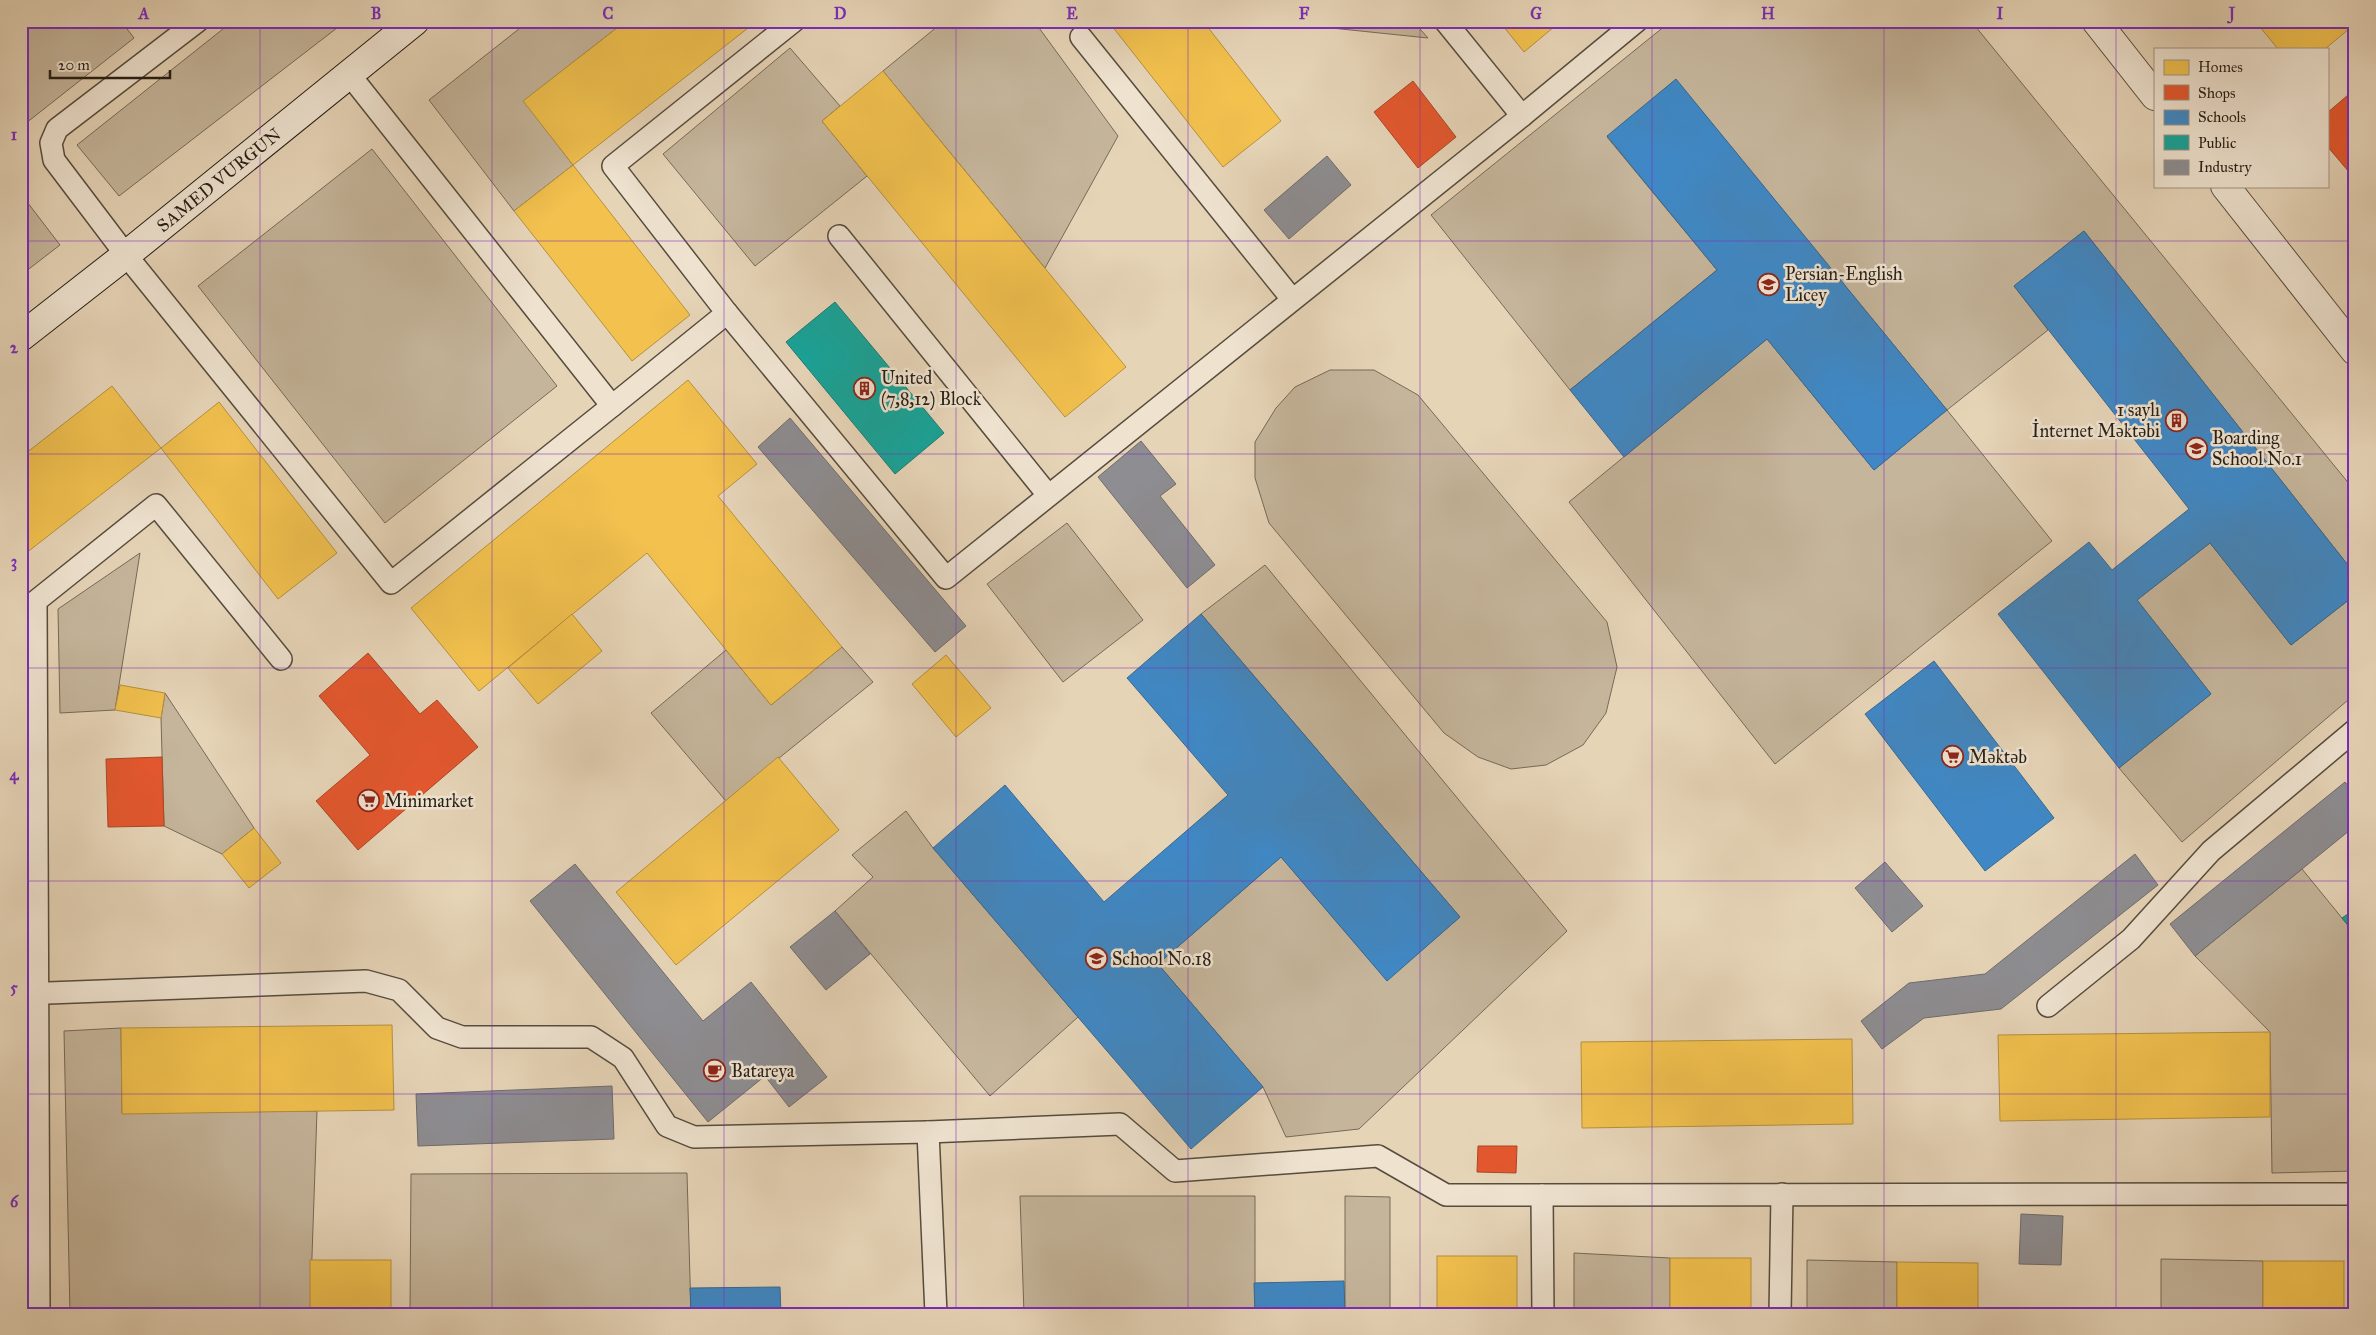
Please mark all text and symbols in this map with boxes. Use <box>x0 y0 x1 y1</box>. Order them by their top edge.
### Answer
text: A <box>138 4 150 23</box>
text: B <box>371 4 381 23</box>
text: C <box>603 4 614 23</box>
text: D <box>834 4 847 23</box>
text: E <box>1066 4 1078 23</box>
text: F <box>1299 4 1310 23</box>
text: G <box>1530 4 1542 23</box>
text: H <box>1761 4 1775 23</box>
text: I <box>1997 4 2004 23</box>
text: J <box>2227 4 2236 24</box>
scale bar <box>50 48 170 80</box>
legend <box>2154 48 2328 188</box>
text: 20 m <box>58 56 90 74</box>
text: Homes <box>2198 58 2243 76</box>
text: Shops <box>2198 84 2236 102</box>
text: Schools <box>2198 108 2246 126</box>
street label: SAMED VURGUN <box>152 123 286 237</box>
text: 1 <box>11 125 18 144</box>
text: Public <box>2198 134 2236 152</box>
text: Industry <box>2198 158 2252 176</box>
place label: Persian-English Licey <box>1785 263 1903 306</box>
school or university icon: Persian-English Licey <box>1757 272 1781 296</box>
text: 2 <box>10 338 19 357</box>
place label: United (7,8,12) Block <box>881 367 982 411</box>
building icon: United (7,8,12) Block <box>853 376 877 400</box>
place label: 1 saylı İnternet Məktəbi <box>2032 399 2160 442</box>
building icon: 1 saylı İnternet Məktəbi <box>2164 408 2188 432</box>
place label: Boarding School No.1 <box>2212 427 2302 470</box>
school or university icon: Boarding School No.1 <box>2184 436 2208 460</box>
text: 3 <box>11 552 17 572</box>
supermarket icon: Məktəb <box>1941 745 1965 769</box>
place label: Məktəb <box>1969 746 2027 768</box>
text: 4 <box>10 765 20 785</box>
supermarket icon: Minimarket <box>356 789 380 813</box>
place label: Minimarket <box>384 790 474 812</box>
school or university icon: School No.18 <box>1084 947 1108 971</box>
place label: School No.18 <box>1112 948 1212 970</box>
text: 5 <box>10 978 18 997</box>
cafe icon: Batareya <box>703 1059 727 1083</box>
place label: Batareya <box>731 1060 795 1082</box>
text: 6 <box>10 1192 19 1211</box>

